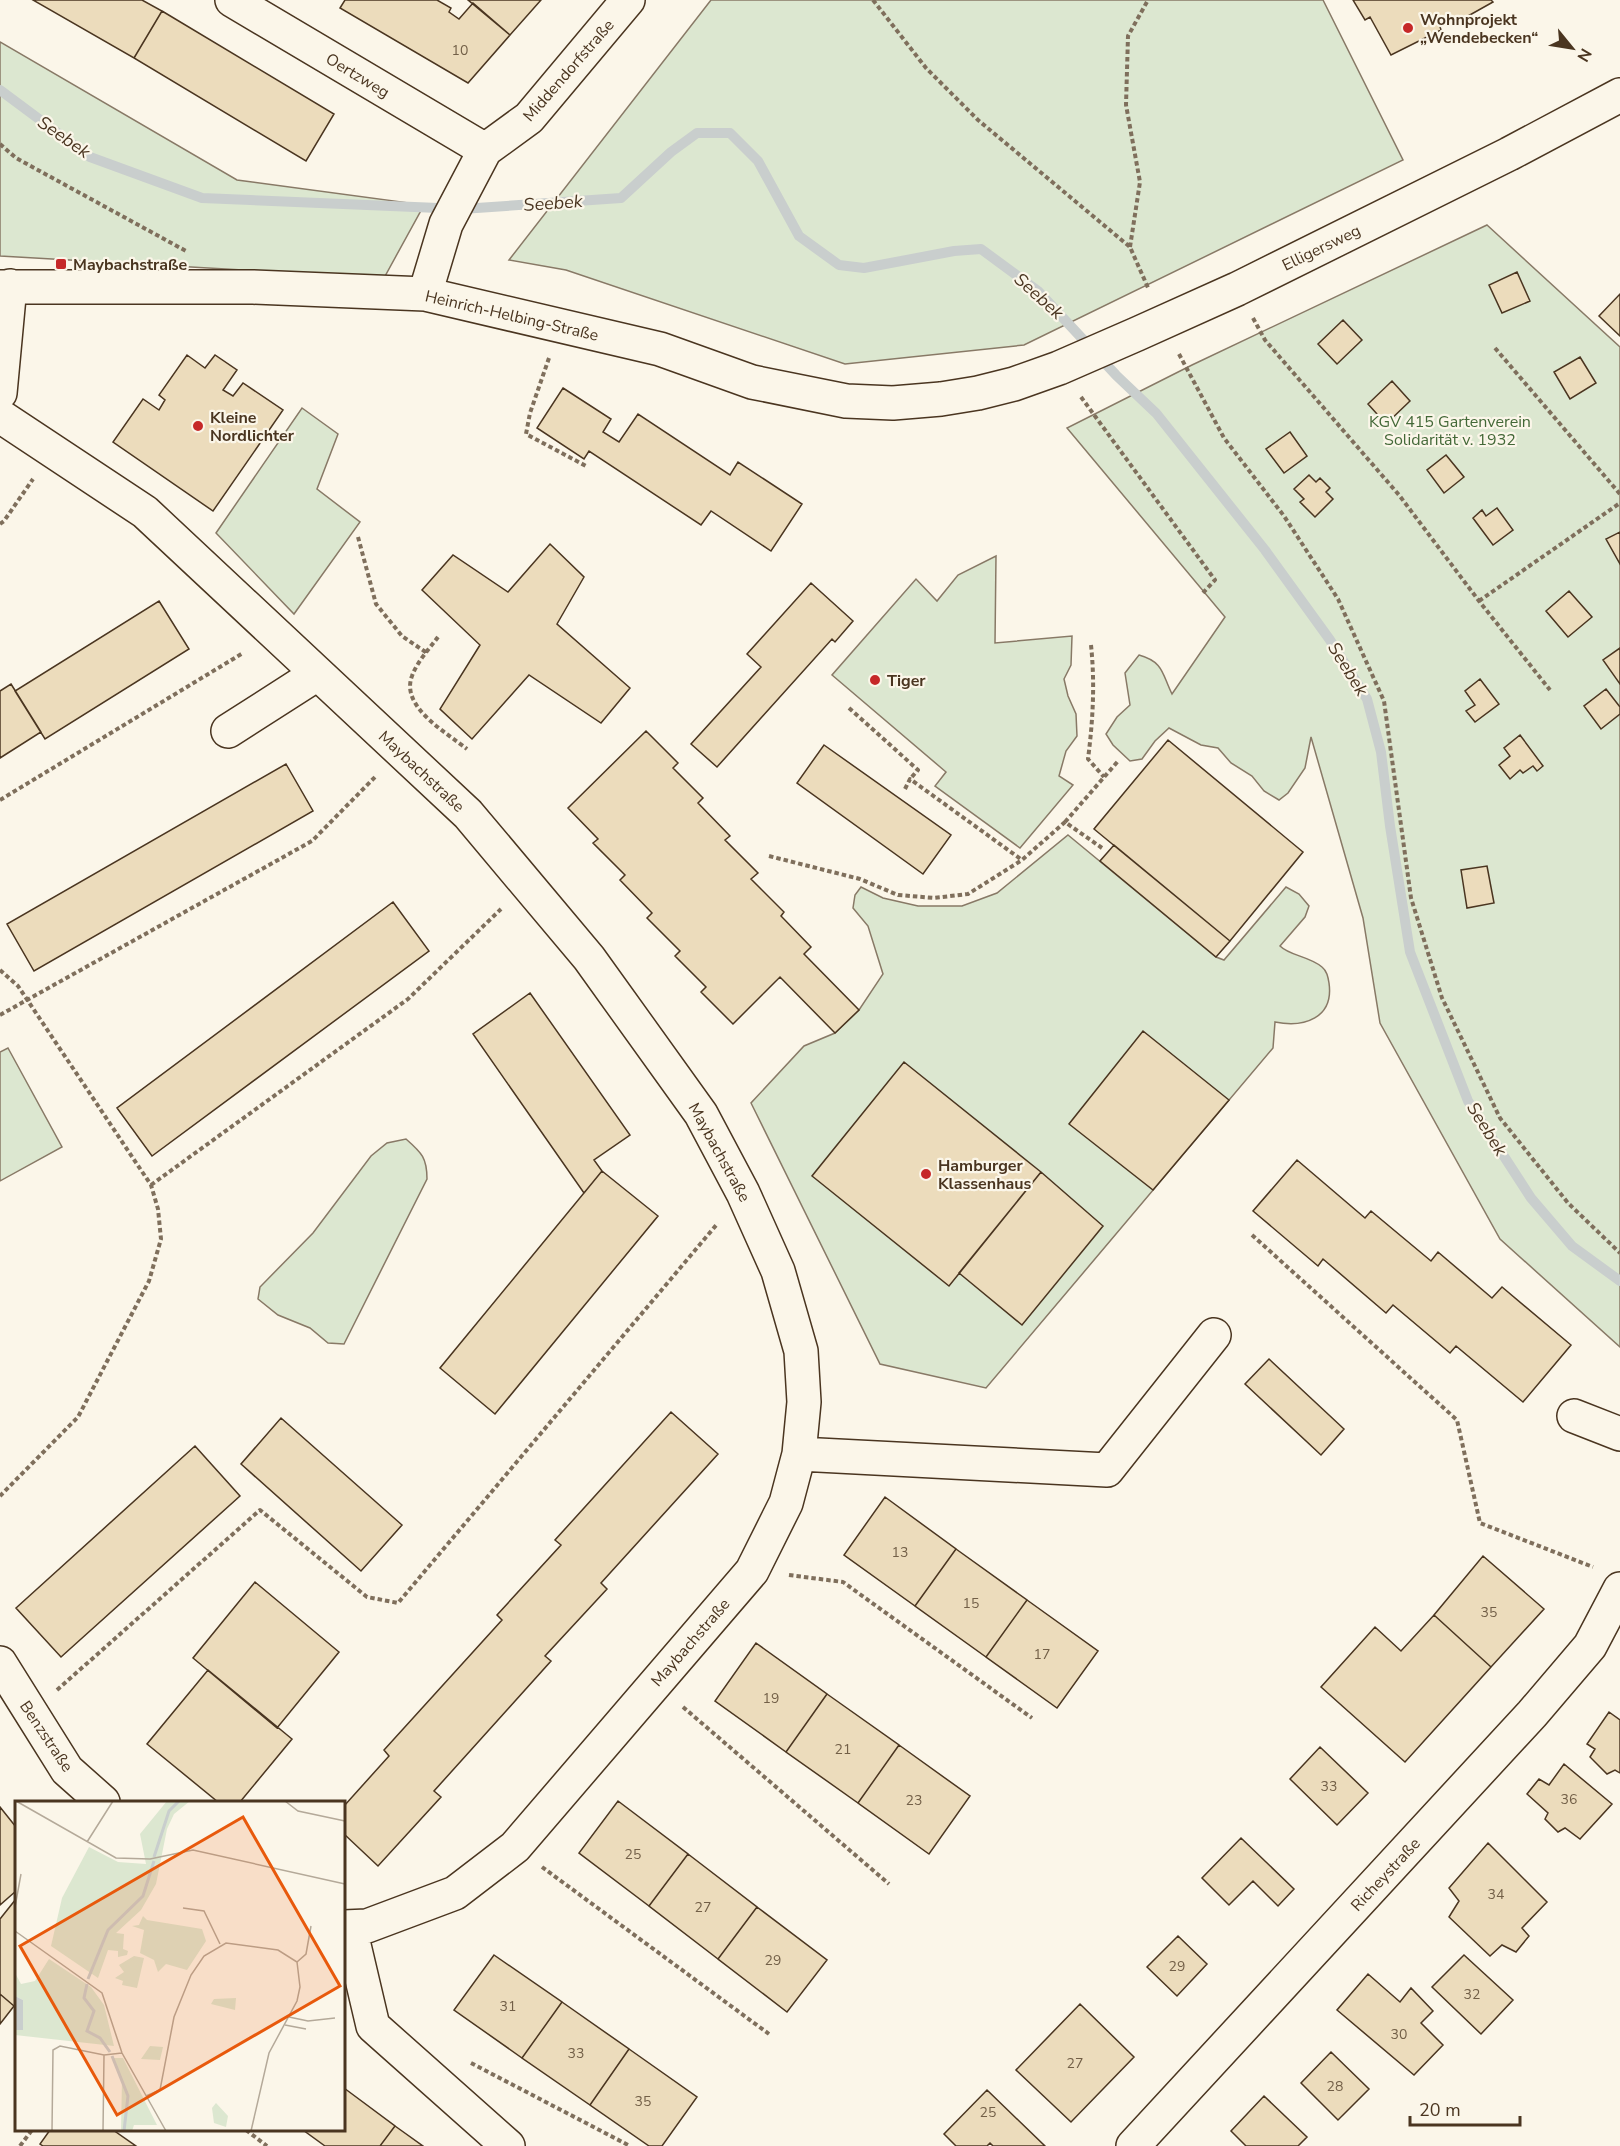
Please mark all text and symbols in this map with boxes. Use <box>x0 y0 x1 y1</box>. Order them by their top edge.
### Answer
place label: Wohnprojekt „Wendebecken“ <box>1420 9 1538 49</box>
street label: Middendorfstraße <box>518 15 619 127</box>
north arrow <box>1542 18 1602 78</box>
marker: Wohnprojekt „Wendebecken“ <box>1401 21 1415 35</box>
house number: 10 <box>452 41 468 60</box>
text: N <box>1572 44 1597 66</box>
street label: Oertzweg <box>321 48 394 104</box>
water label: Seebek <box>33 110 96 164</box>
water label: Seebek <box>523 189 584 217</box>
street label: Elligersweg <box>1279 219 1364 276</box>
place label: Maybachstraße <box>73 254 188 276</box>
marker: Maybachstraße <box>54 257 68 271</box>
water label: Seebek <box>1009 267 1070 325</box>
street label: Heinrich-Helbing-Straße <box>423 285 601 347</box>
place label: Kleine Nordlichter <box>210 407 295 447</box>
park label: KGV 415 Gartenverein Solidarität v. 1932 <box>1369 411 1531 451</box>
marker: Kleine Nordlichter <box>191 419 205 433</box>
water label: Seebek <box>1322 637 1374 701</box>
place label: Tiger <box>887 670 926 692</box>
marker: Tiger <box>868 673 882 687</box>
street label: Maybachstraße <box>373 726 469 817</box>
water label: Seebek <box>1461 1097 1513 1161</box>
street label: Maybachstraße <box>683 1099 755 1206</box>
place label: Hamburger Klassenhaus <box>938 1155 1032 1195</box>
marker: Hamburger Klassenhaus <box>919 1167 933 1181</box>
house number: 13 <box>892 1543 908 1562</box>
street label: Maybachstraße <box>646 1594 735 1691</box>
house number: 15 <box>963 1594 979 1613</box>
house number: 35 <box>1481 1603 1497 1622</box>
house number: 17 <box>1034 1645 1050 1664</box>
house number: 19 <box>763 1689 779 1708</box>
street label: Benzstraße <box>14 1697 78 1776</box>
house number: 21 <box>835 1740 851 1759</box>
house number: 33 <box>1321 1777 1337 1796</box>
house number: 36 <box>1561 1790 1577 1809</box>
house number: 23 <box>906 1791 922 1810</box>
inset map <box>15 1801 345 2131</box>
street label: Richeystraße <box>1346 1833 1426 1916</box>
house number: 25 <box>625 1845 641 1864</box>
house number: 34 <box>1488 1885 1504 1904</box>
house number: 27 <box>695 1898 711 1917</box>
house number: 29 <box>765 1951 781 1970</box>
house number: 29 <box>1169 1957 1185 1976</box>
house number: 32 <box>1464 1985 1480 2004</box>
house number: 31 <box>500 1997 516 2016</box>
house number: 30 <box>1391 2025 1407 2044</box>
house number: 33 <box>568 2044 584 2063</box>
house number: 27 <box>1067 2054 1083 2073</box>
house number: 28 <box>1327 2077 1343 2096</box>
scale bar <box>1410 2089 1520 2127</box>
house number: 35 <box>635 2092 651 2111</box>
text: 20 m <box>1419 2098 1461 2122</box>
house number: 25 <box>980 2103 996 2122</box>

